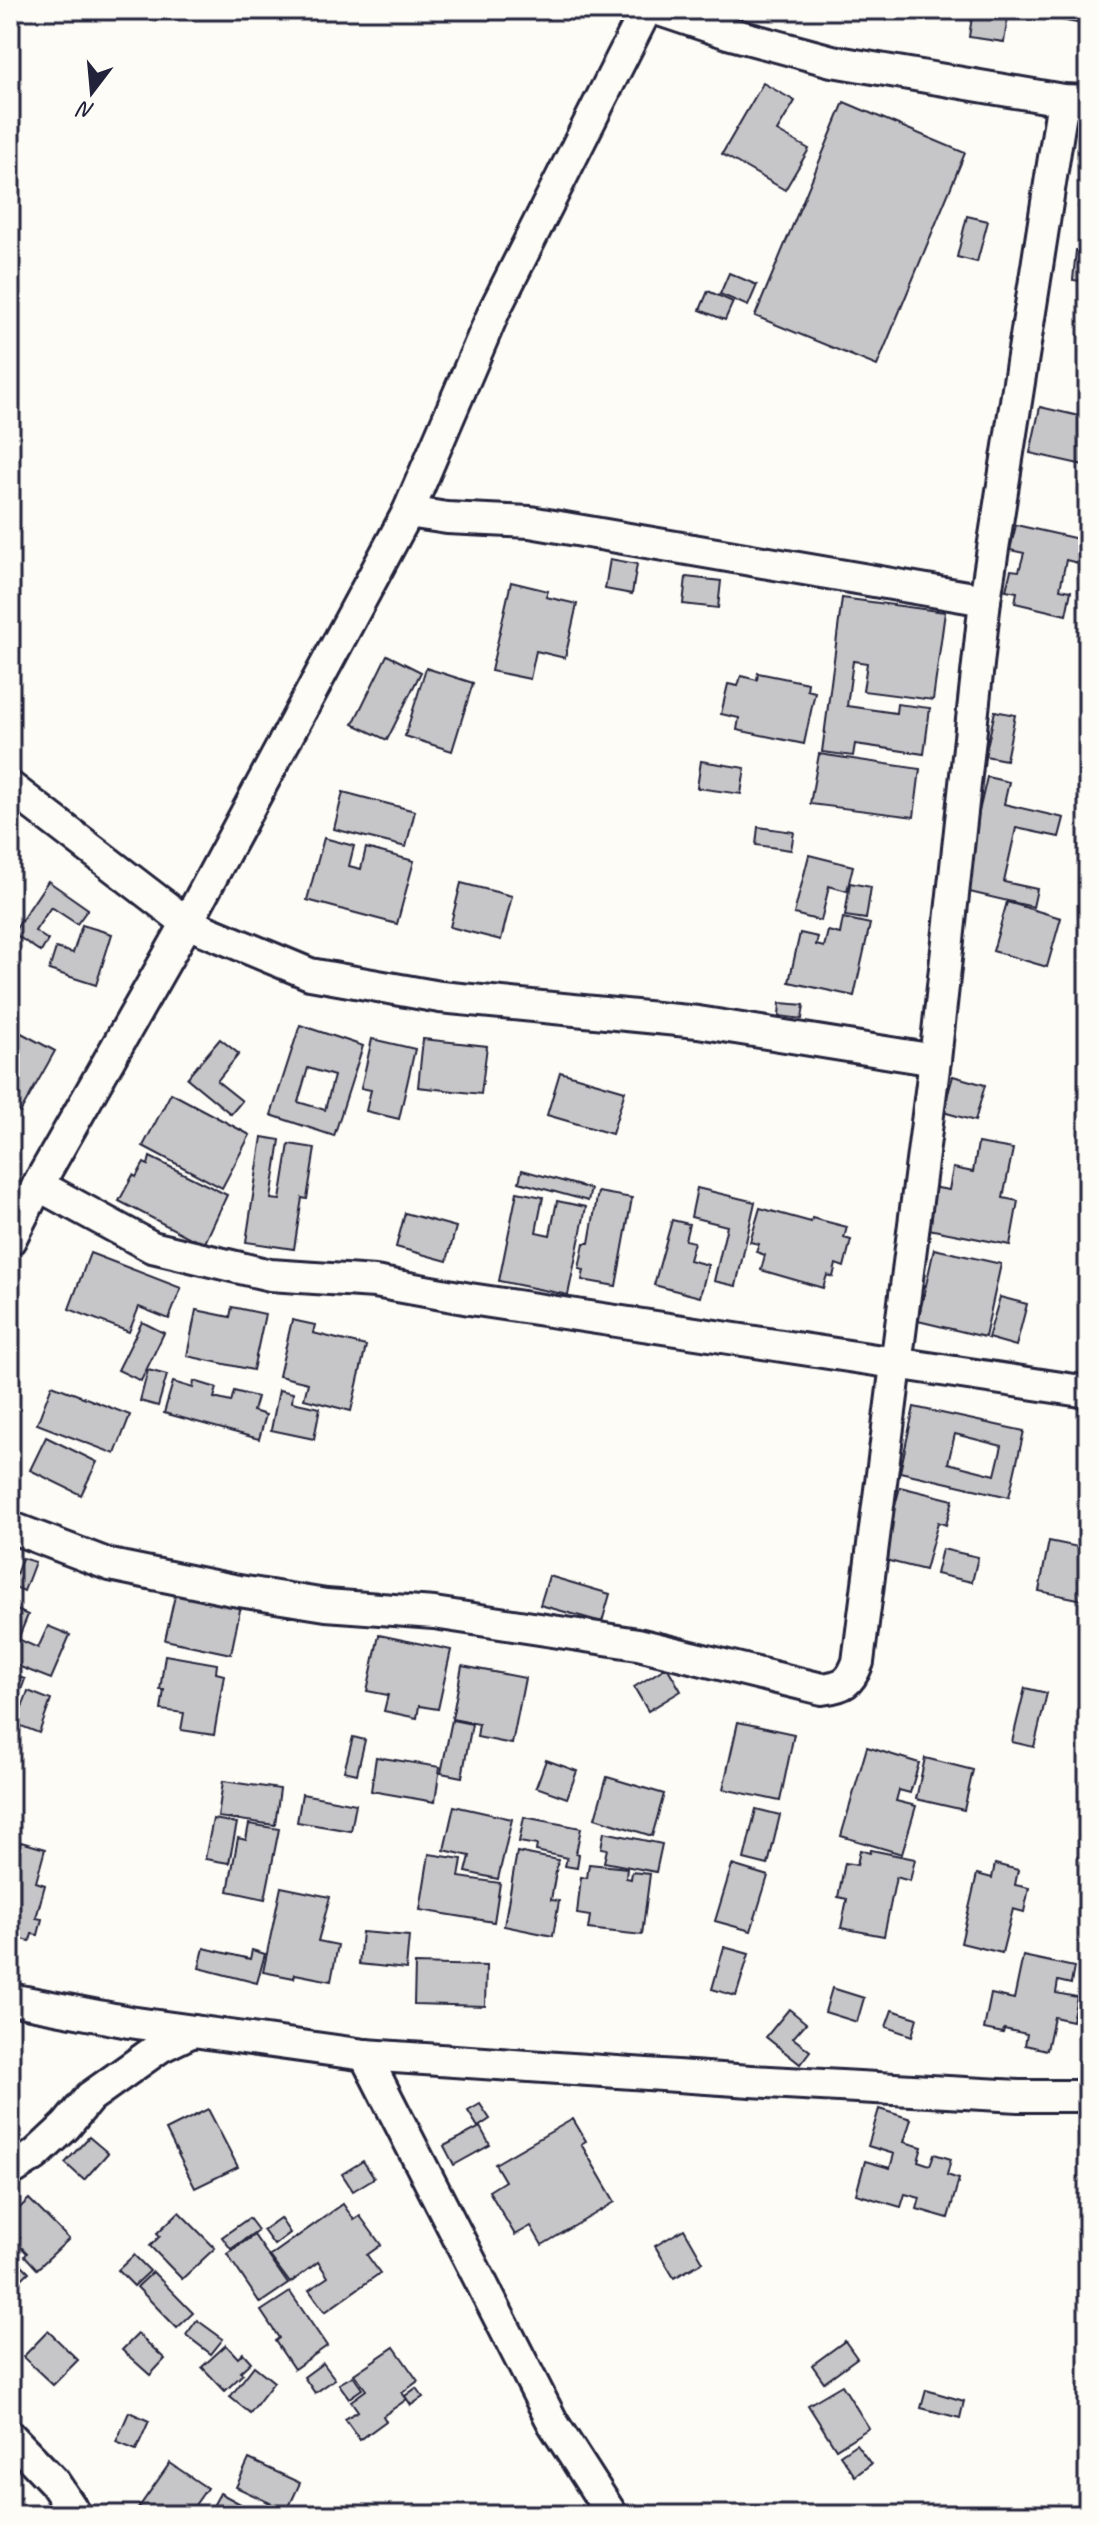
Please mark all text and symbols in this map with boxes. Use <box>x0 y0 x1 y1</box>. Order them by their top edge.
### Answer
north arrow <box>52 52 132 132</box>
text: N <box>73 94 97 126</box>

